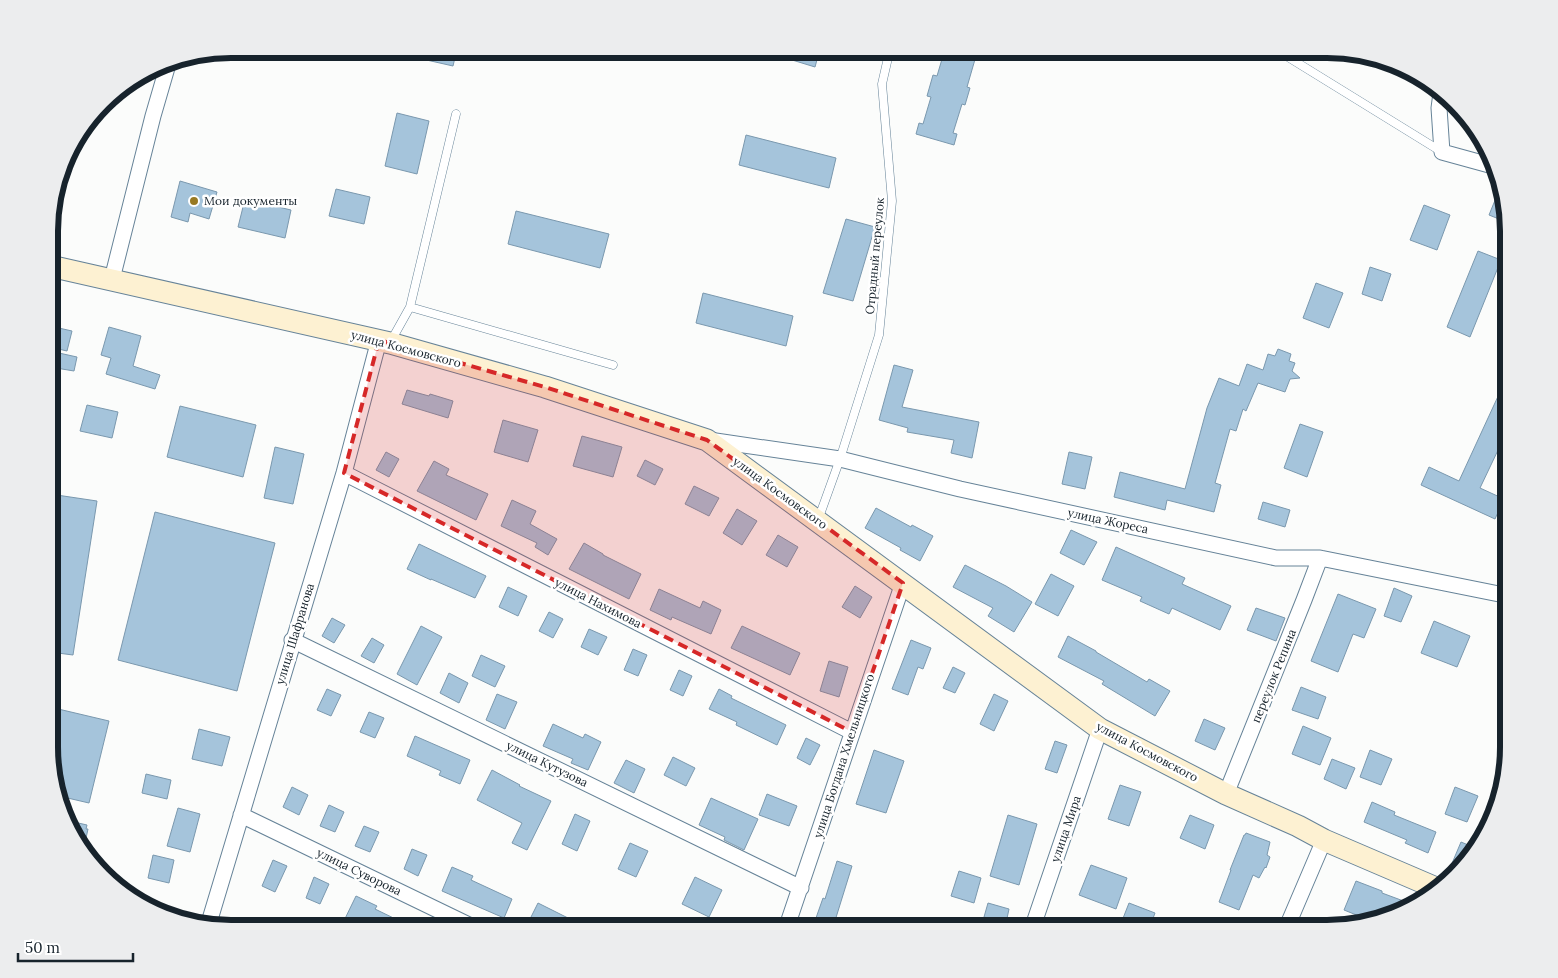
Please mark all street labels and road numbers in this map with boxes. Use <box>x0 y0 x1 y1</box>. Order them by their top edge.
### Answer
street label: Отрадный переулок <box>862 196 887 315</box>
street label: улица Космовского <box>349 327 463 370</box>
street label: улица Космовского <box>730 453 831 532</box>
street label: улица Жореса <box>1066 505 1150 536</box>
street label: улица Нахимова <box>552 574 644 631</box>
street label: улица Шафранова <box>272 581 317 686</box>
street label: переулок Репина <box>1248 627 1299 725</box>
street label: улица Богдана Хмельницкого <box>810 672 877 840</box>
street label: улица Космовского <box>1094 718 1201 785</box>
street label: улица Кутузова <box>504 737 591 790</box>
street label: улица Мира <box>1047 794 1084 864</box>
street label: улица Суворова <box>314 845 404 899</box>

